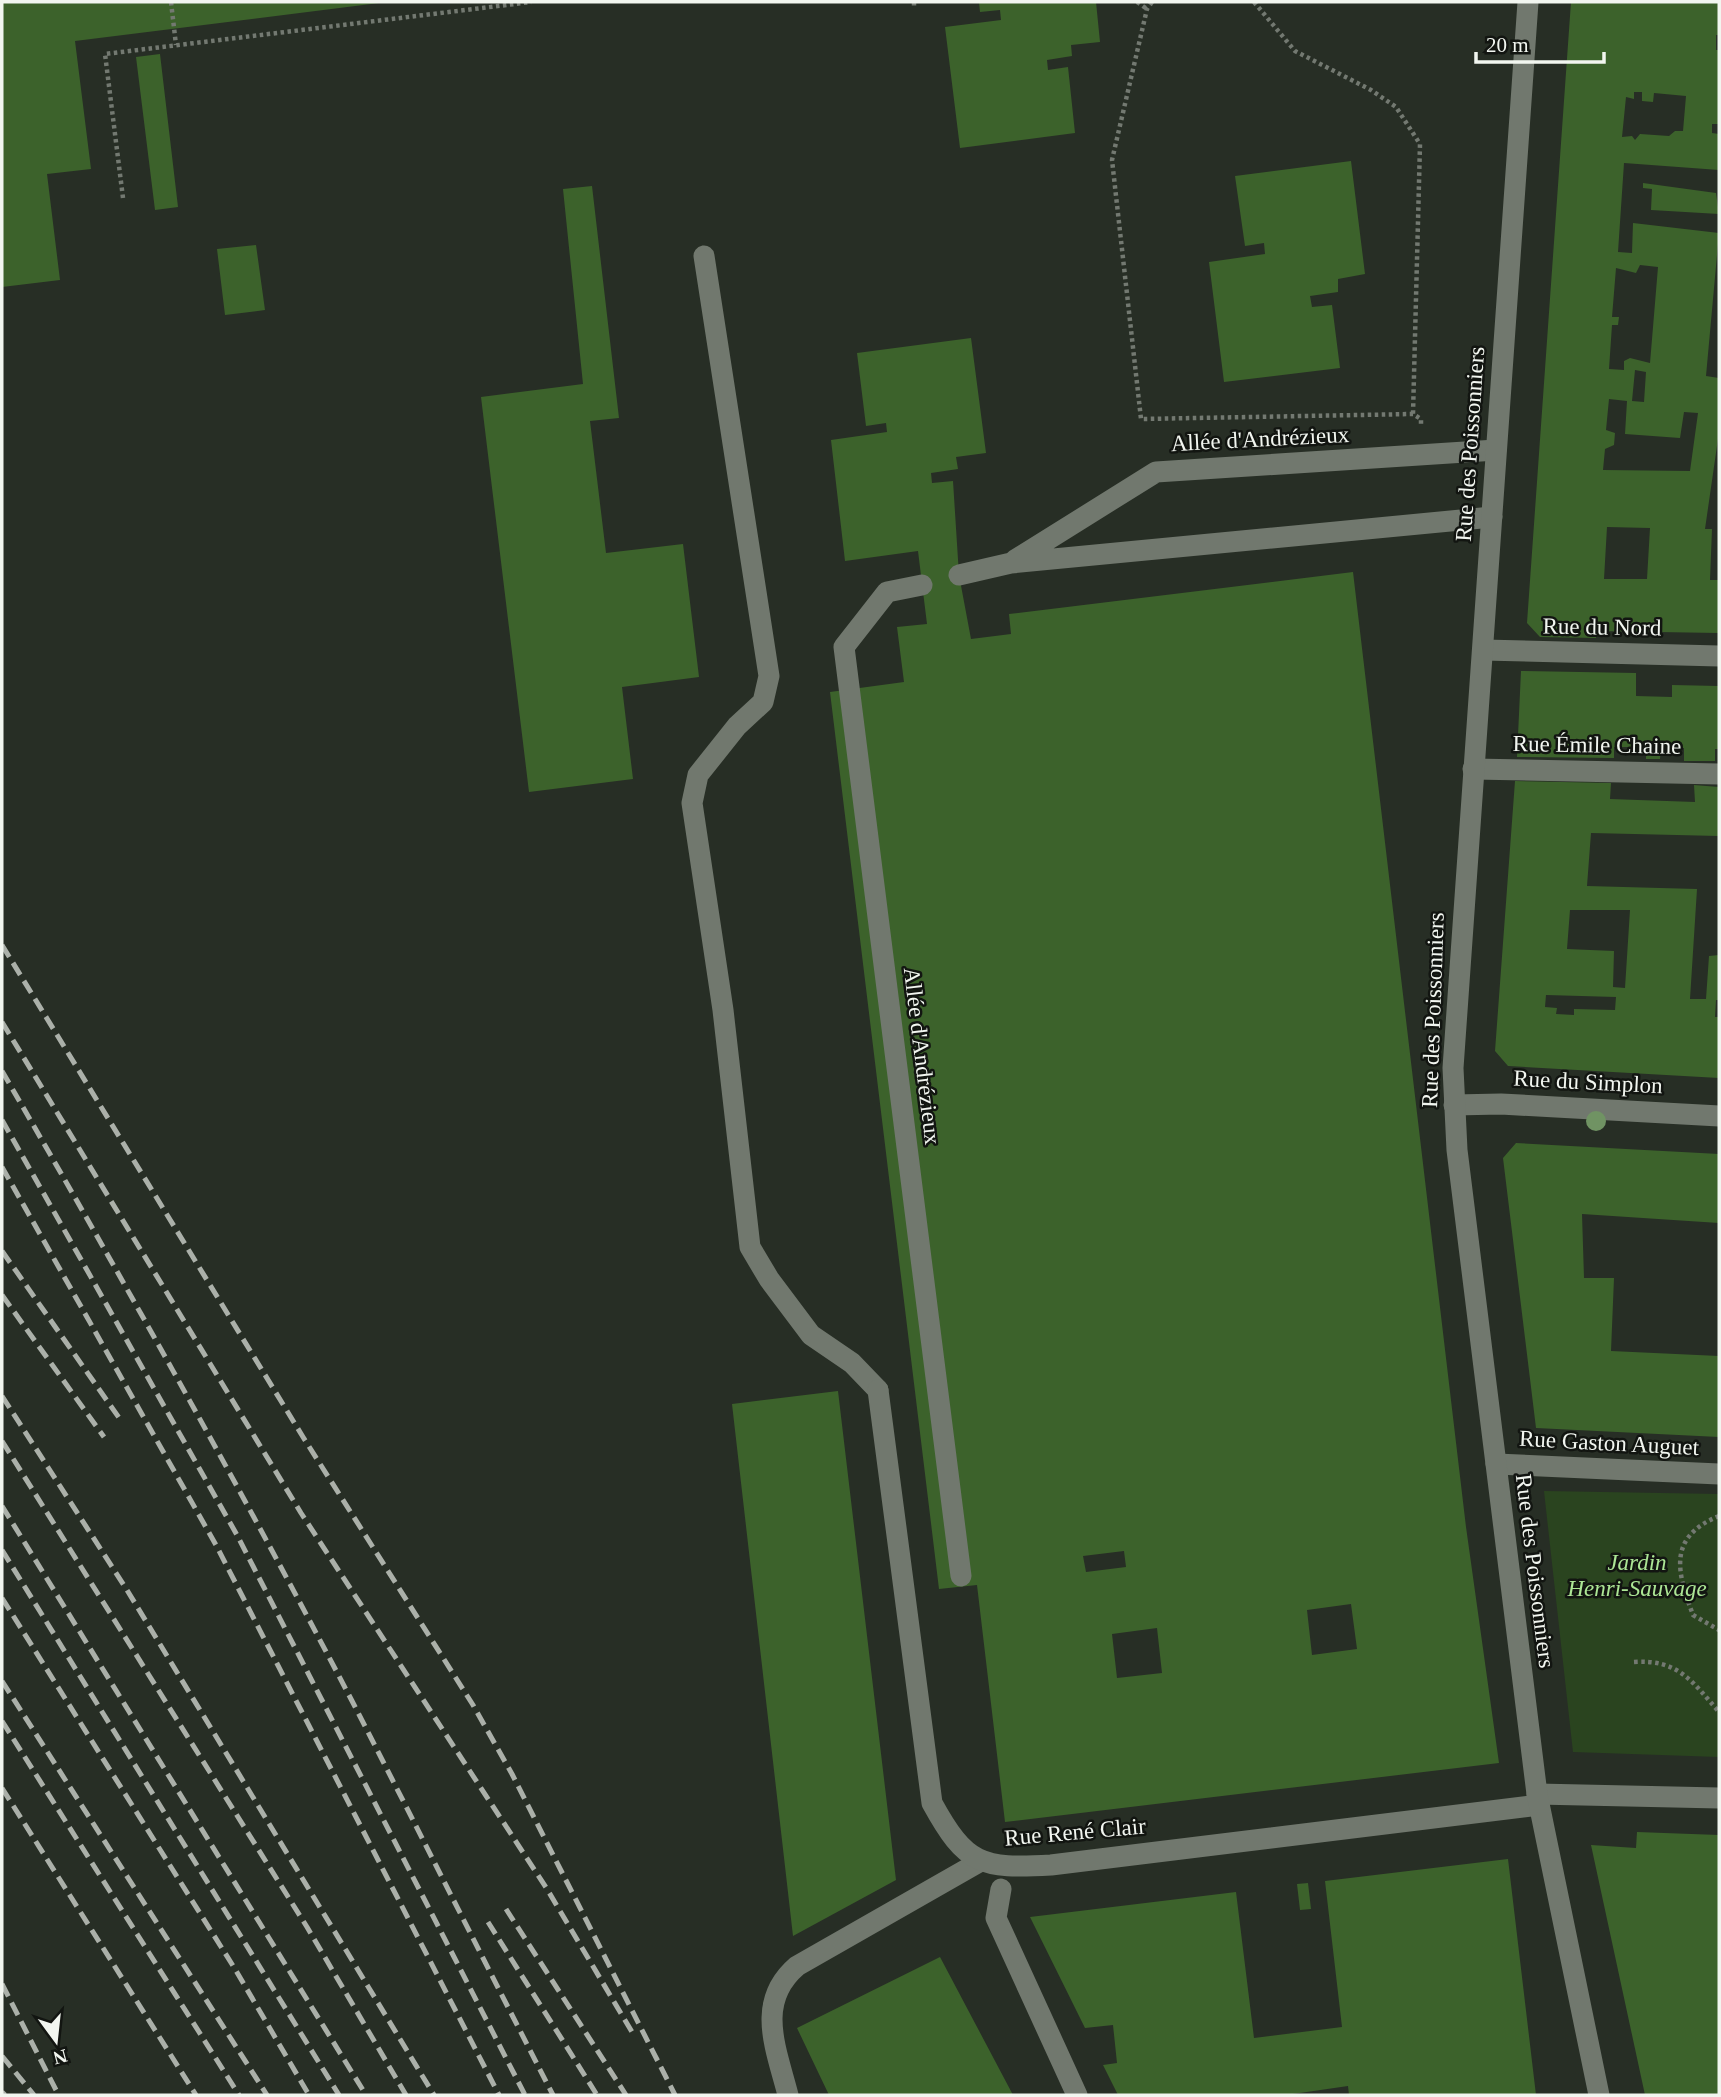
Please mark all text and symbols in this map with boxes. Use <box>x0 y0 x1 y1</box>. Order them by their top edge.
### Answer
scale bar <box>1476 21 1604 65</box>
text: 20 m <box>1486 33 1529 57</box>
street label: Rue des Poissonniers <box>1451 346 1489 542</box>
street label: Allée d'Andrézieux <box>1170 422 1350 456</box>
street label: Rue du Nord <box>1542 613 1662 641</box>
street label: Rue Émile Chaine <box>1512 731 1682 759</box>
street label: Rue des Poissonniers <box>1417 912 1449 1108</box>
street label: Allée d'Andrézieux <box>899 966 945 1147</box>
street label: Rue du Simplon <box>1513 1066 1664 1098</box>
street label: Rue Gaston Auguet <box>1518 1426 1700 1460</box>
street label: Rue des Poissonniers <box>1511 1472 1559 1670</box>
park label: Jardin Henri-Sauvage <box>1566 1550 1707 1601</box>
street label: Rue René Clair <box>1003 1813 1147 1851</box>
north arrow <box>21 2006 91 2076</box>
text: N <box>51 2045 70 2069</box>

